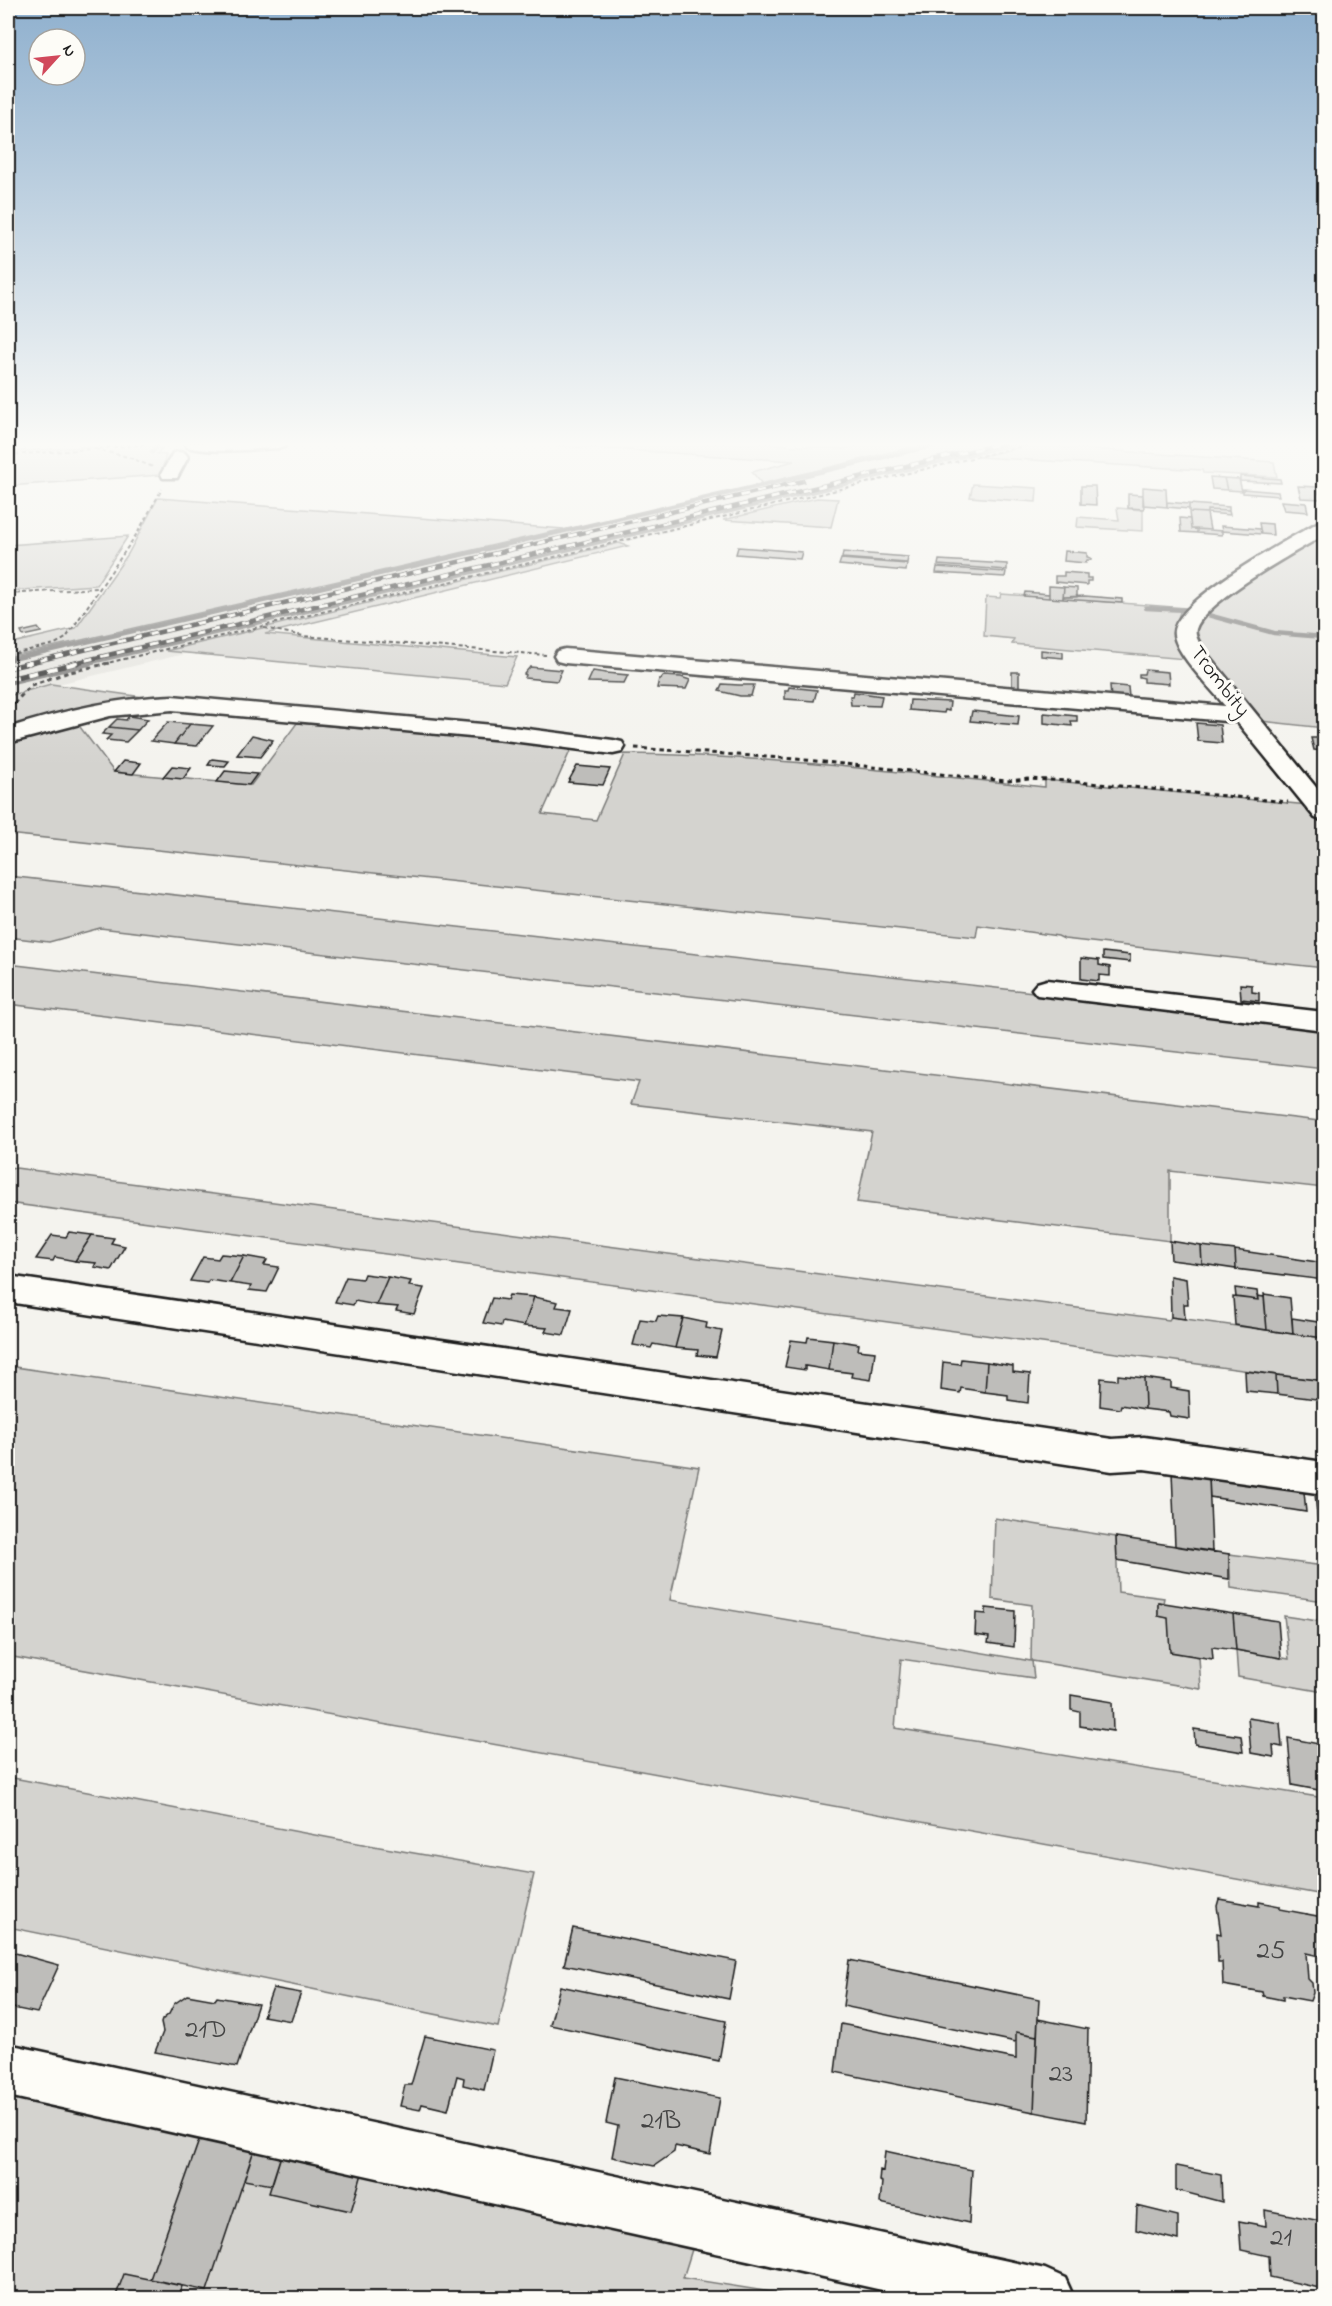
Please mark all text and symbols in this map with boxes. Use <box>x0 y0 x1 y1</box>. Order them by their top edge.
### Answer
north arrow <box>27 27 87 87</box>
text: N <box>55 41 82 62</box>
street label: Trombity <box>1180 639 1257 725</box>
house number: 25 <box>1257 1932 1285 1971</box>
house number: 21D <box>185 2011 227 2050</box>
house number: 23 <box>1049 2055 1073 2094</box>
house number: 21B <box>641 2102 681 2141</box>
house number: 21 <box>1270 2219 1292 2258</box>

